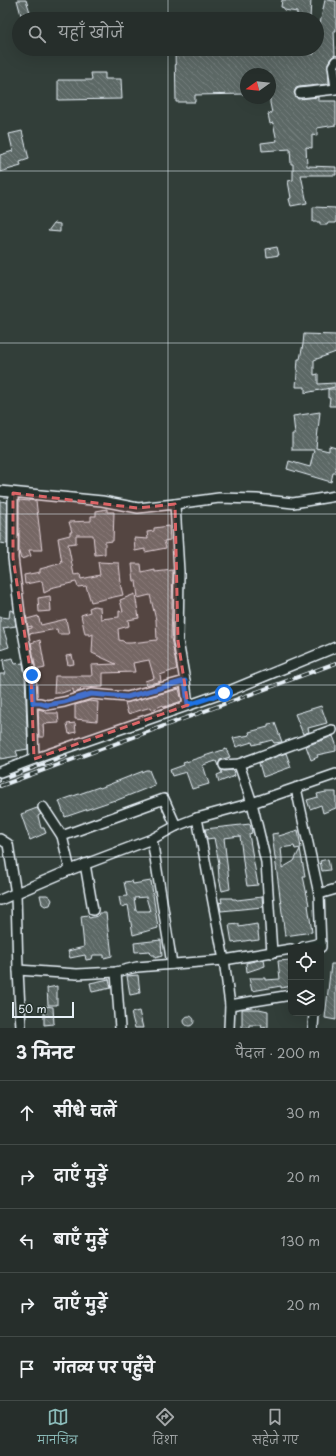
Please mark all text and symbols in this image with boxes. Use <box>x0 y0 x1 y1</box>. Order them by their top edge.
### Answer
search box <box>12 12 324 56</box>
text: यहाँ खोजें <box>58 20 124 43</box>
icon: search <box>26 23 48 45</box>
north arrow <box>240 68 276 104</box>
route end <box>23 666 41 684</box>
route start <box>215 684 233 702</box>
map controls <box>288 944 324 1016</box>
button: locate <box>288 944 324 980</box>
button: layers <box>288 980 324 1016</box>
scale bar <box>12 1000 74 1019</box>
text: 50 m <box>18 1000 47 1017</box>
text: 3 मिनट <box>16 1039 74 1065</box>
text: पैदल · 200 m <box>235 1043 320 1062</box>
text: सीधे चलें <box>54 1099 116 1122</box>
icon: ahead <box>16 1102 38 1124</box>
text: 30 m <box>286 1103 320 1122</box>
text: दाएँ मुड़ें <box>54 1163 107 1186</box>
icon: right <box>16 1166 38 1188</box>
text: 20 m <box>286 1167 320 1186</box>
text: बाएँ मुड़ें <box>54 1227 108 1250</box>
icon: left <box>16 1230 38 1252</box>
text: 130 m <box>281 1231 320 1250</box>
text: दाएँ मुड़ें <box>54 1291 107 1314</box>
icon: right <box>16 1294 38 1316</box>
text: 20 m <box>286 1295 320 1314</box>
text: गंतव्य पर पहुँचे <box>54 1355 155 1378</box>
icon: arrive <box>16 1358 38 1380</box>
tab: मानचित्र <box>37 1406 78 1452</box>
tab: दिशा <box>152 1406 177 1452</box>
tab: सहेजे गए <box>252 1406 299 1452</box>

